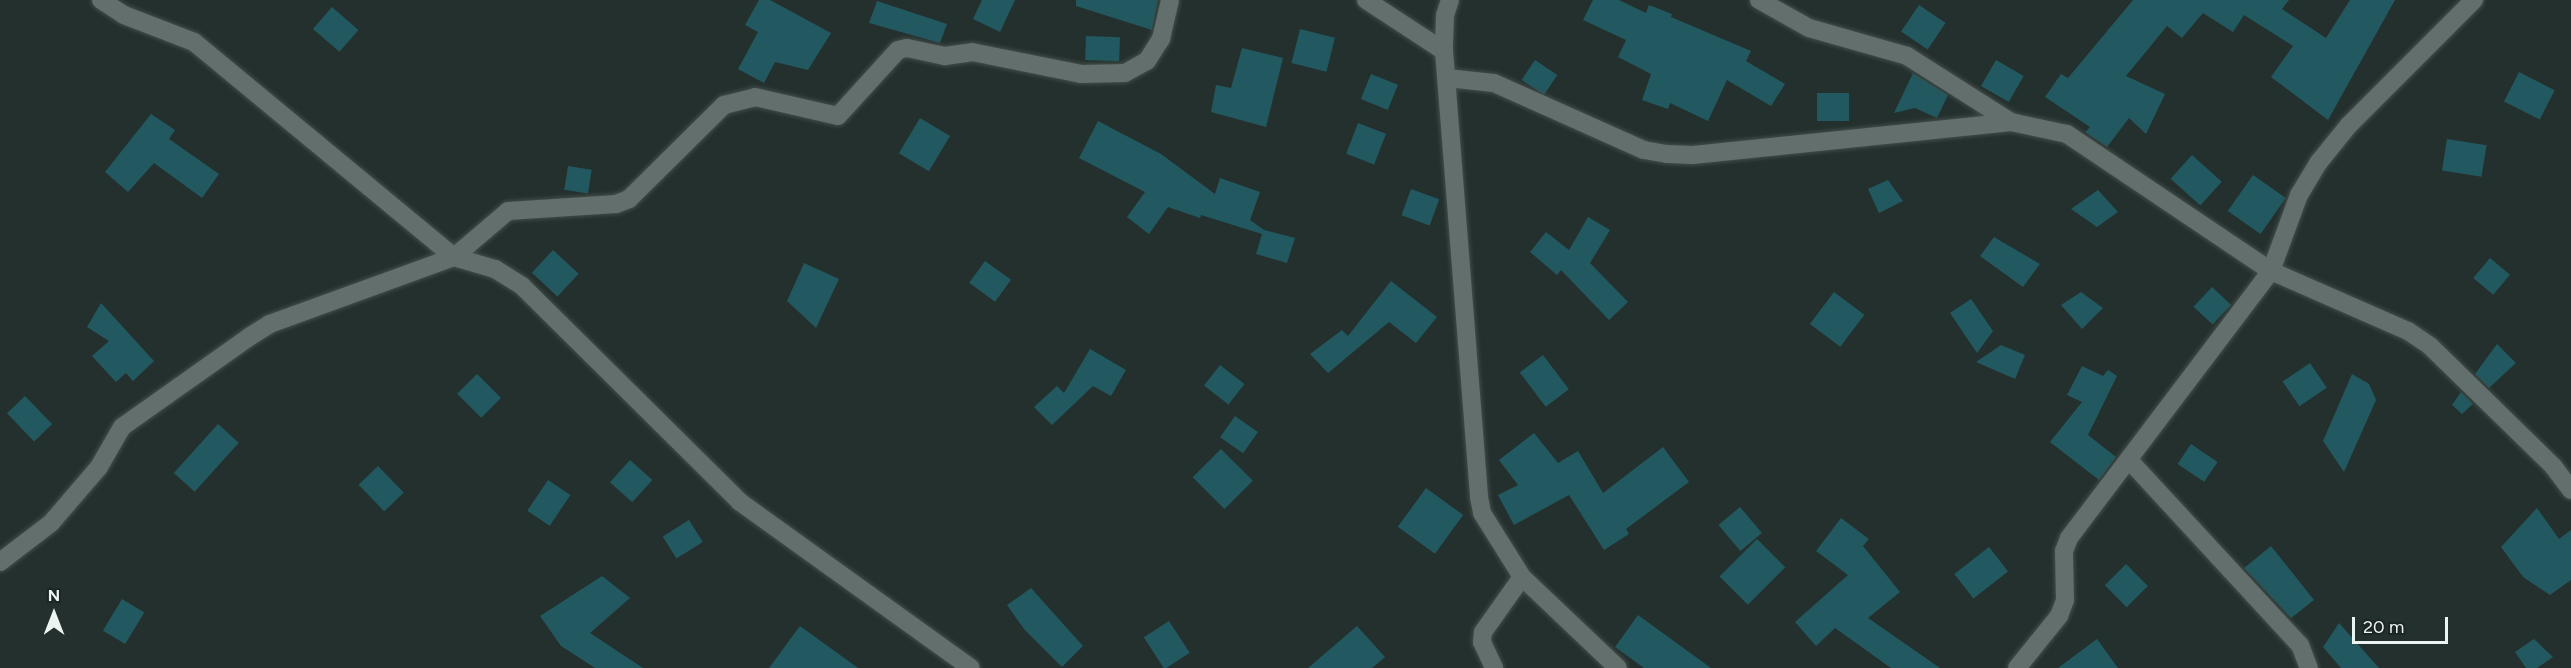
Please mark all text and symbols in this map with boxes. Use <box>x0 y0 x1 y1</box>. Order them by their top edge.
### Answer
north arrow <box>24 584 84 644</box>
text: N <box>48 586 60 605</box>
scale bar <box>2355 605 2451 643</box>
text: 20 m <box>2363 616 2404 638</box>

